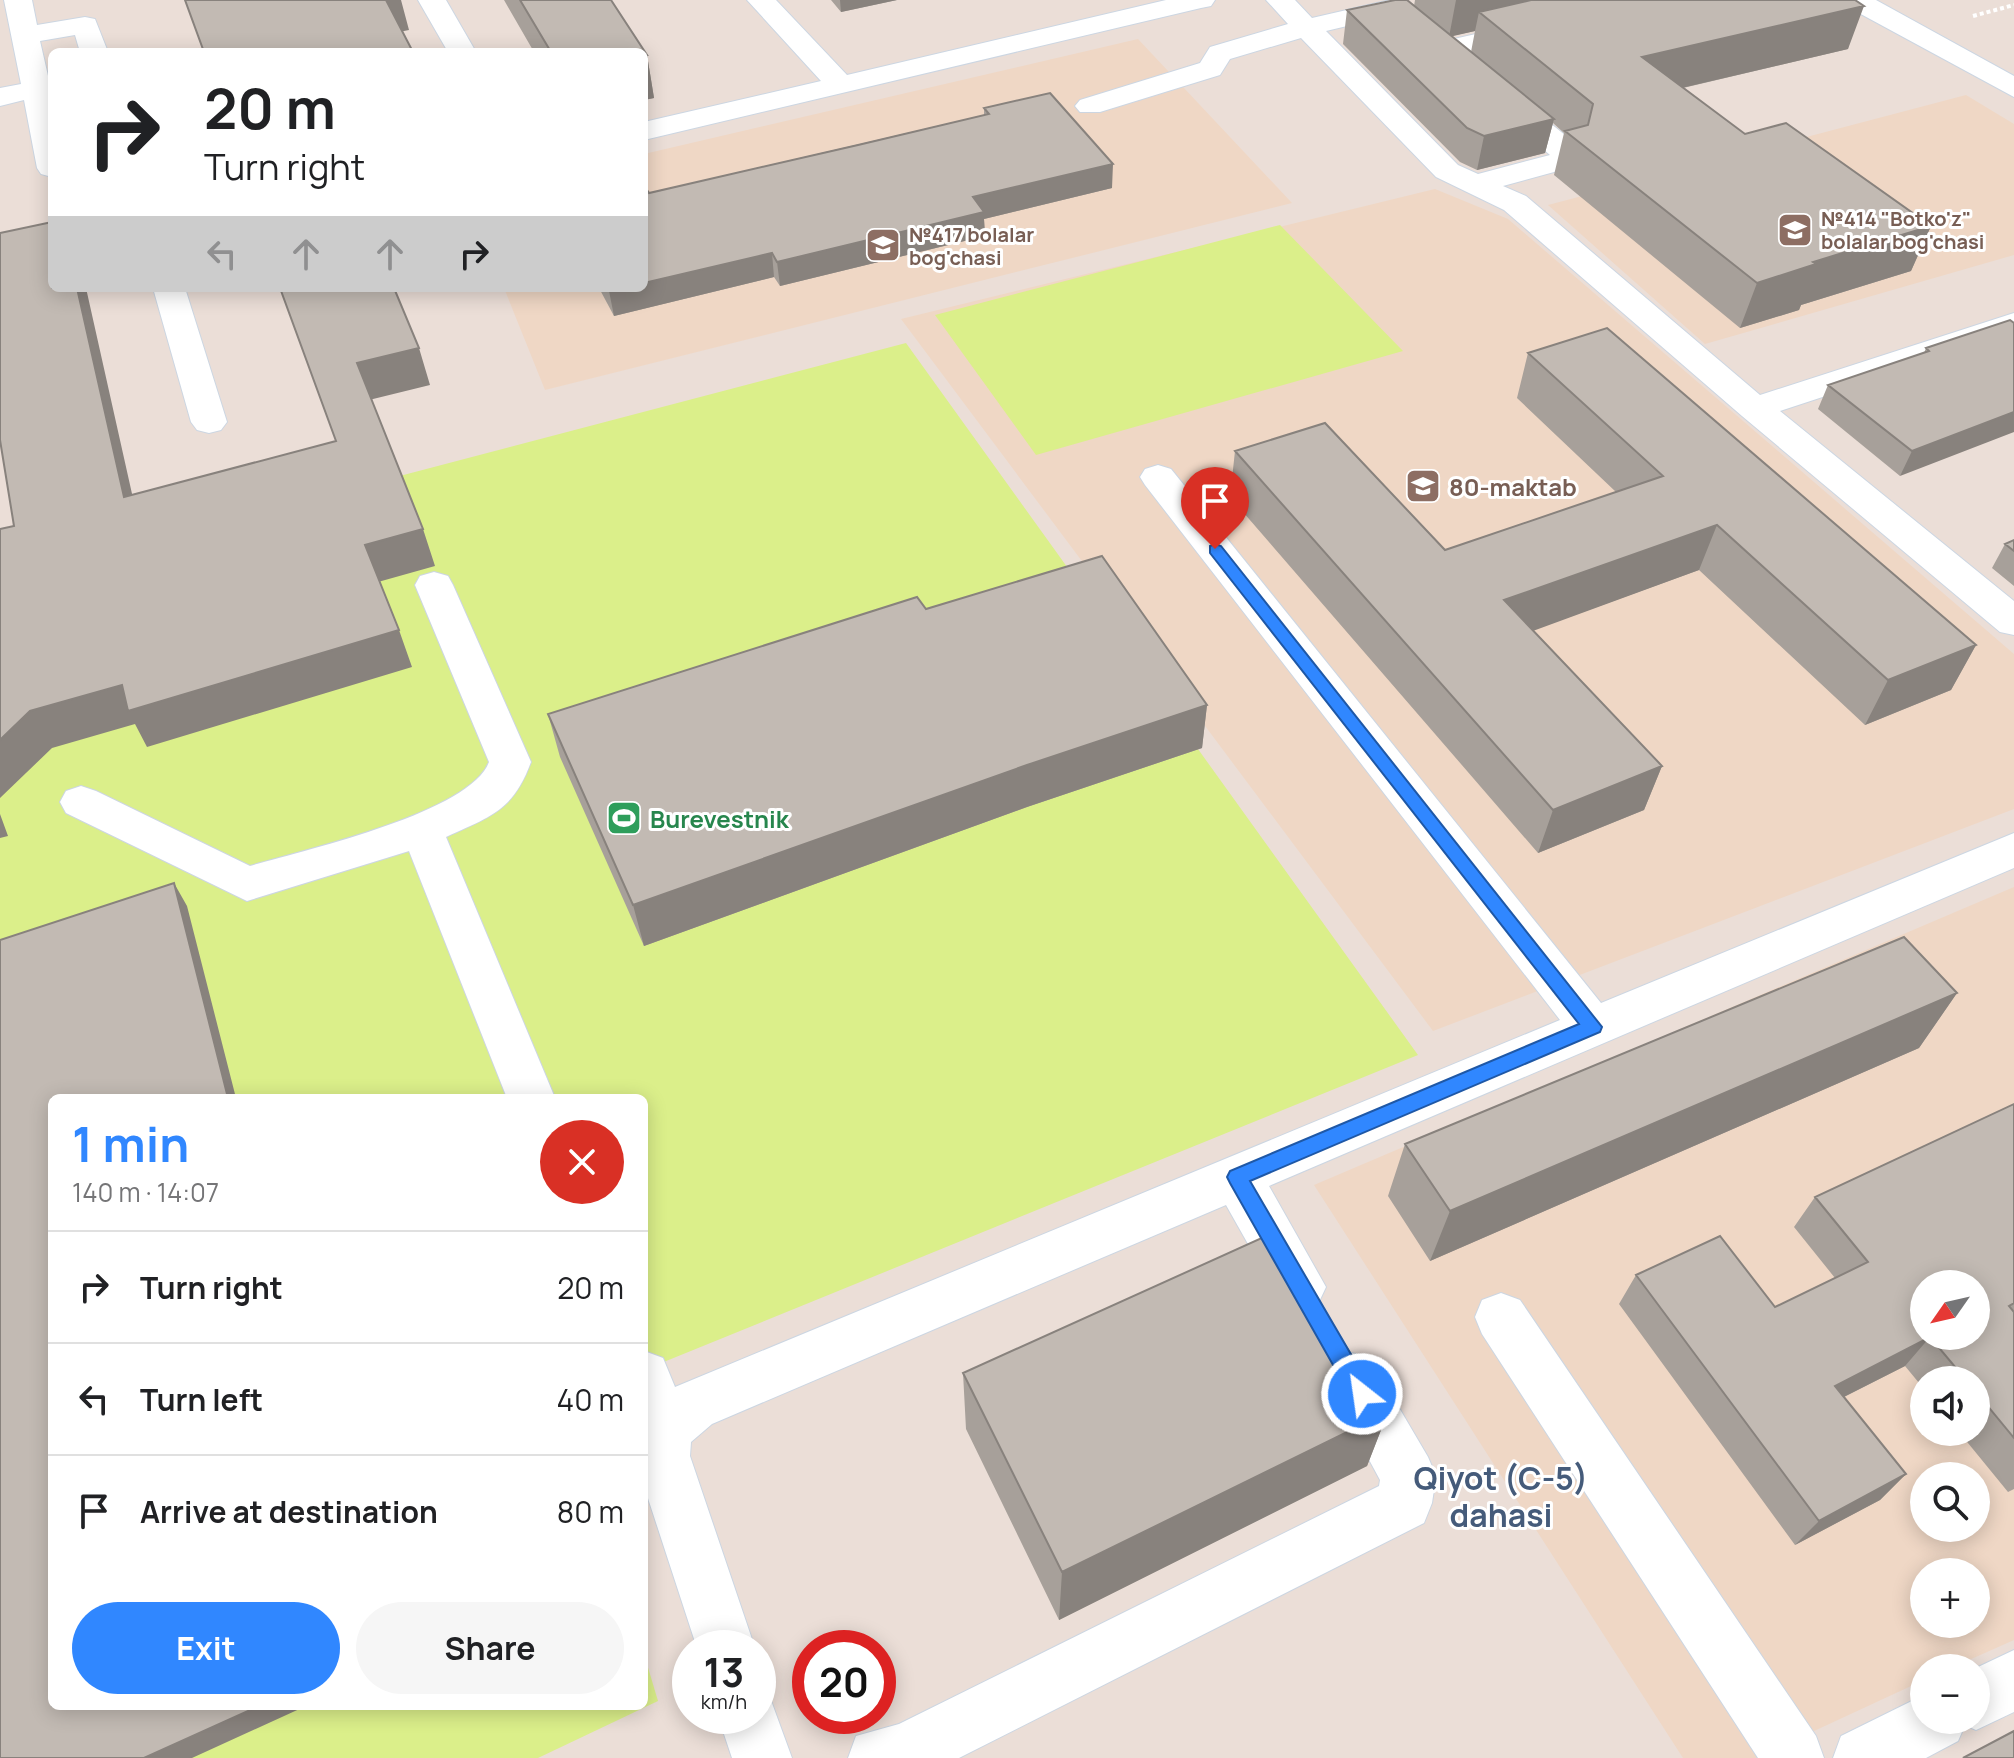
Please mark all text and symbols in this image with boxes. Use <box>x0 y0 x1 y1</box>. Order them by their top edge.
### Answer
text: 20 m <box>204 69 336 146</box>
icon: right <box>72 80 176 184</box>
text: Turn right <box>204 142 365 191</box>
place label: №414 "Botko'z" bolalar bog'chasi <box>1821 205 1984 255</box>
school or university icon: №414 "Botko'z" bolalar bog'chasi <box>1776 211 1814 249</box>
place label: №417 bolalar bog'chasi <box>909 221 1034 271</box>
school or university icon: №417 bolalar bog'chasi <box>864 226 902 264</box>
icon: left <box>200 232 244 276</box>
icon: ahead <box>284 232 328 276</box>
icon: ahead <box>368 232 412 276</box>
icon: right <box>452 232 496 276</box>
pin <box>1181 467 1249 549</box>
school or university icon: 80-maktab <box>1404 467 1442 505</box>
place label: 80-maktab <box>1449 470 1577 503</box>
icon: arrive <box>1193 479 1237 523</box>
sports icon: Burevestnik <box>605 799 643 837</box>
place label: Burevestnik <box>650 802 790 835</box>
text: 1 min <box>72 1111 189 1176</box>
button: close <box>540 1120 624 1204</box>
text: 140 m · 14:07 <box>72 1174 219 1210</box>
icon: right <box>72 1265 116 1309</box>
text: Turn right <box>140 1267 283 1308</box>
text: 20 m <box>557 1267 624 1308</box>
north arrow <box>1910 1270 1990 1350</box>
map controls <box>1910 1270 1990 1734</box>
position arrow <box>1320 1352 1404 1436</box>
button: sound <box>1910 1366 1990 1446</box>
icon: left <box>72 1377 116 1421</box>
text: Turn left <box>140 1379 263 1420</box>
text: 40 m <box>557 1379 624 1420</box>
district label: Qiyot (C-5) dahasi <box>1414 1456 1588 1537</box>
button: search <box>1910 1462 1990 1542</box>
icon: arrive <box>72 1489 116 1533</box>
text: Arrive at destination <box>140 1491 438 1532</box>
text: 80 m <box>557 1491 624 1532</box>
button: + <box>1910 1558 1990 1638</box>
button: Exit <box>72 1602 340 1694</box>
button: Share <box>356 1602 624 1694</box>
speed limit sign: 20 <box>792 1630 896 1734</box>
text: 13 <box>704 1644 744 1699</box>
button: − <box>1910 1654 1990 1734</box>
text: km/h <box>701 1688 747 1715</box>

